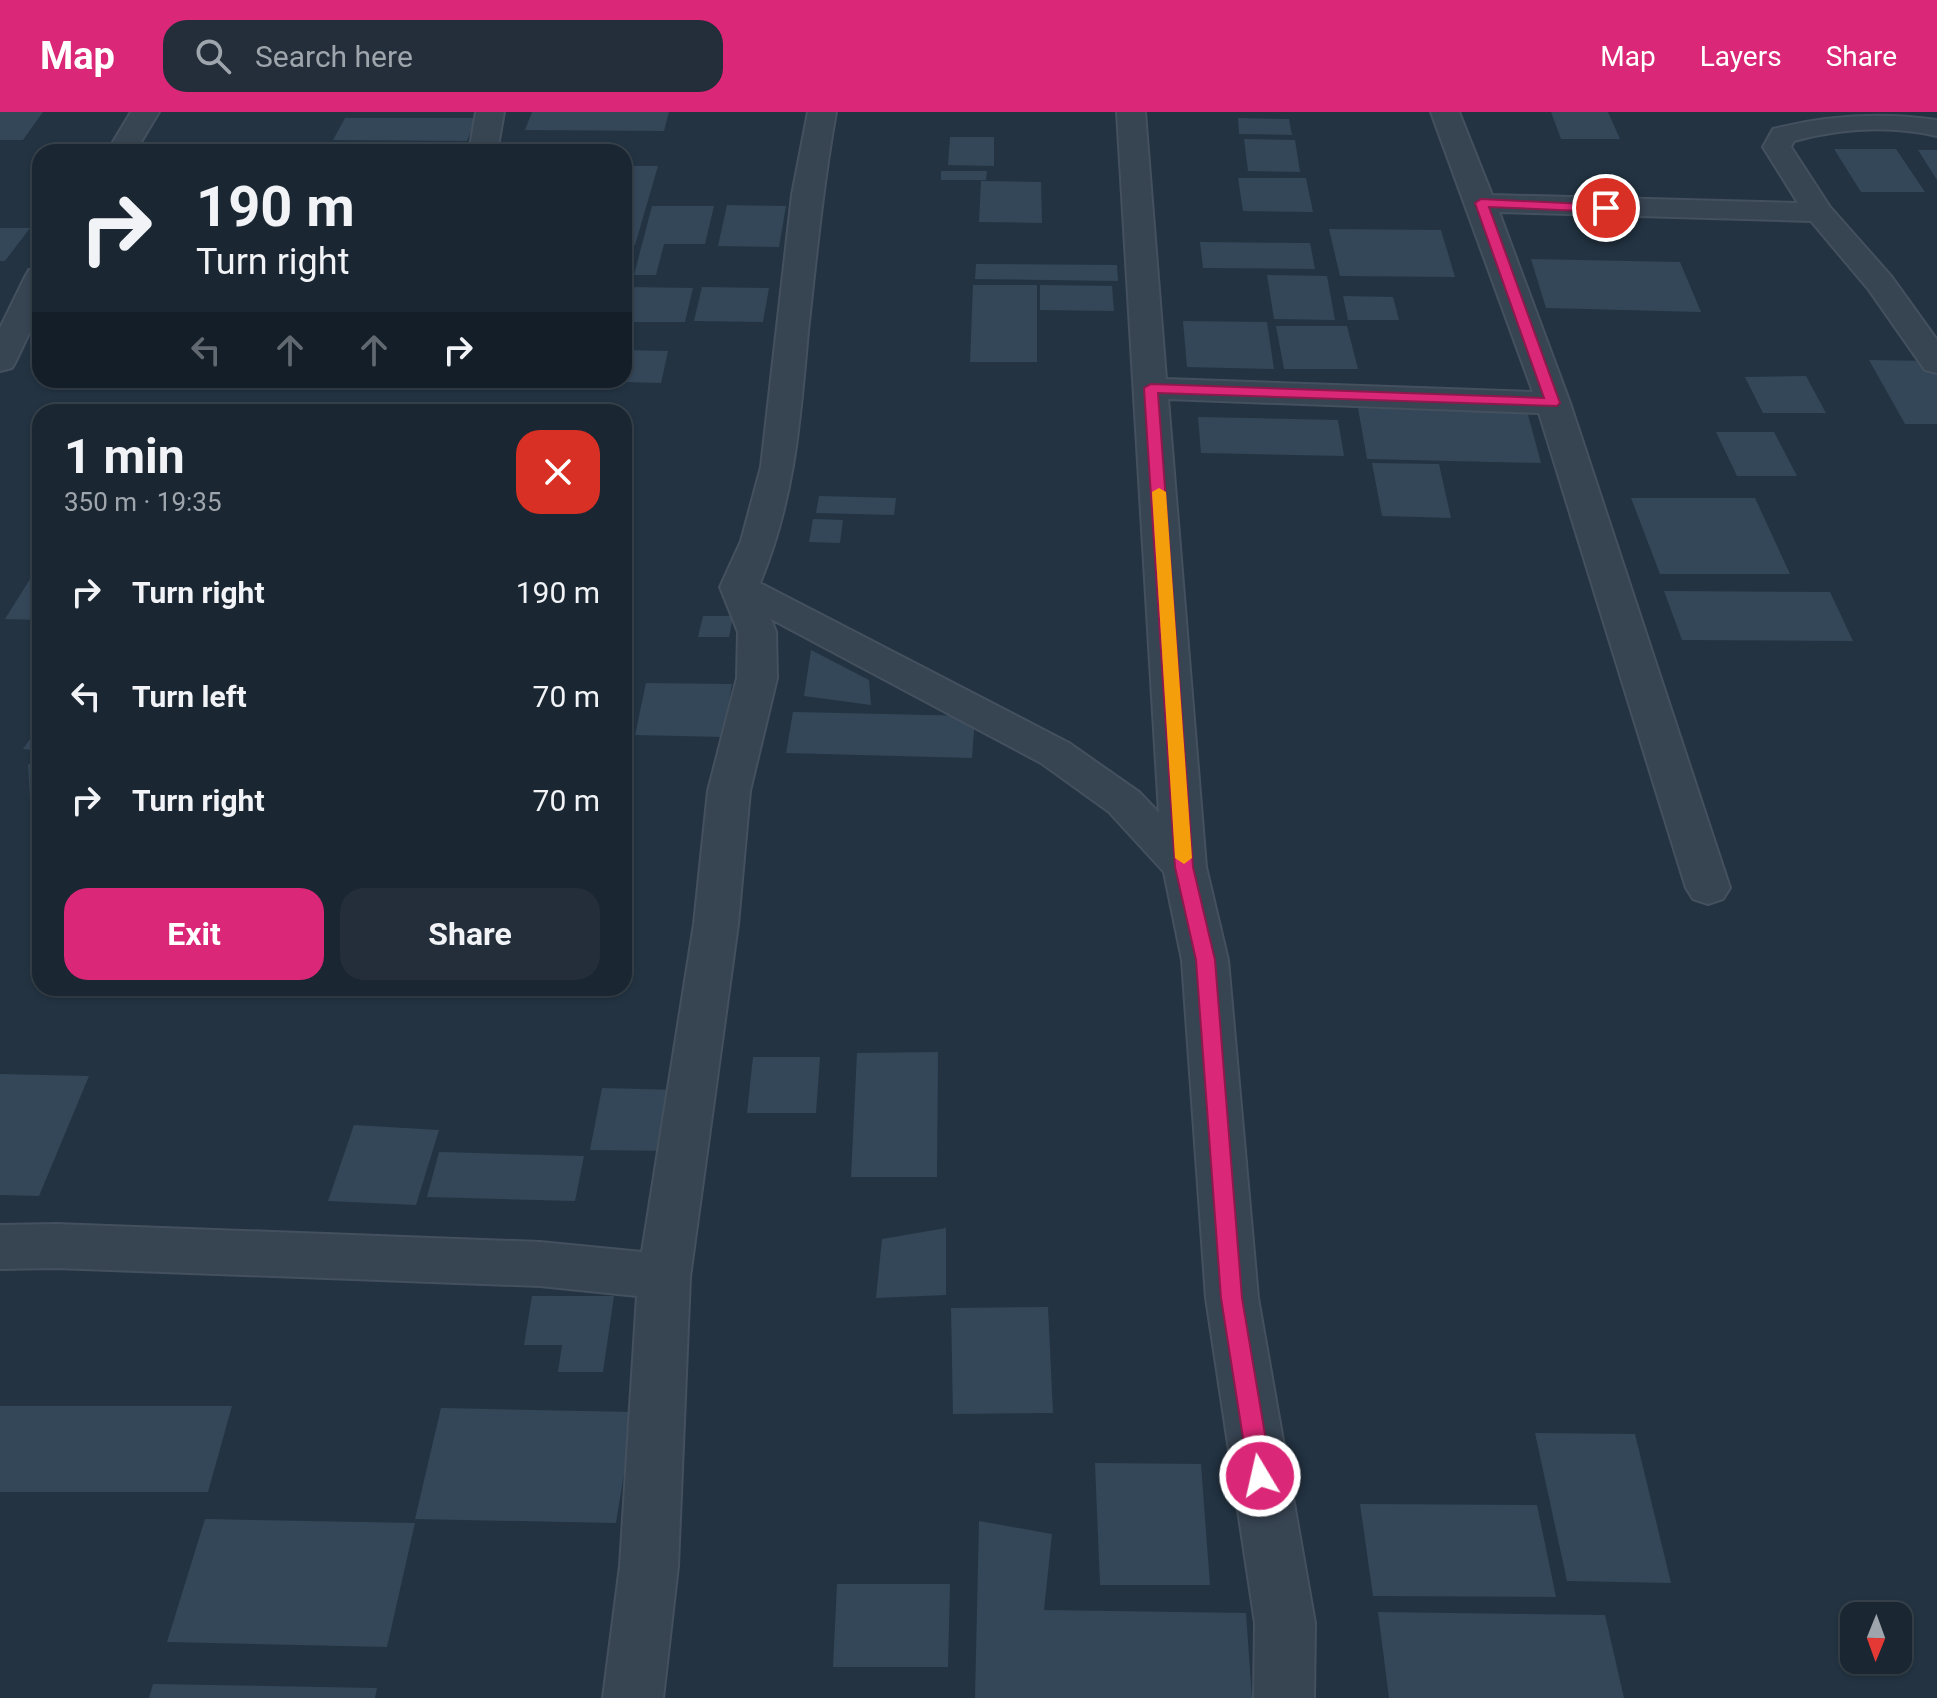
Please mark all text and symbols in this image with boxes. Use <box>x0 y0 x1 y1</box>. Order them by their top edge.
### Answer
search box <box>163 20 723 92</box>
text: Map <box>40 34 115 78</box>
icon: search <box>191 34 235 78</box>
text: Search here <box>255 39 413 74</box>
text: Map <box>1600 40 1656 73</box>
text: Layers <box>1700 40 1782 73</box>
text: Share <box>1826 40 1897 73</box>
text: 190 m <box>196 174 355 240</box>
pin <box>1572 174 1640 242</box>
icon: right <box>64 176 168 280</box>
icon: arrive <box>1584 186 1628 230</box>
text: Turn right <box>196 241 349 283</box>
icon: left <box>184 328 228 372</box>
icon: ahead <box>268 328 312 372</box>
icon: ahead <box>352 328 396 372</box>
icon: right <box>436 328 480 372</box>
text: 1 min <box>64 428 185 485</box>
button: close <box>516 430 600 514</box>
text: 350 m · 19:35 <box>64 487 222 517</box>
icon: right <box>64 570 108 614</box>
text: Turn right <box>132 575 265 610</box>
text: 190 m <box>516 575 600 610</box>
icon: left <box>64 674 108 718</box>
text: Turn left <box>132 679 247 714</box>
text: 70 m <box>533 679 600 714</box>
icon: right <box>64 778 108 822</box>
text: Turn right <box>132 783 265 818</box>
text: 70 m <box>533 783 600 818</box>
button: Exit <box>64 888 324 980</box>
button: Share <box>340 888 600 980</box>
position arrow <box>1218 1434 1302 1518</box>
north arrow <box>1840 1602 1912 1674</box>
map controls <box>1840 1602 1912 1674</box>

